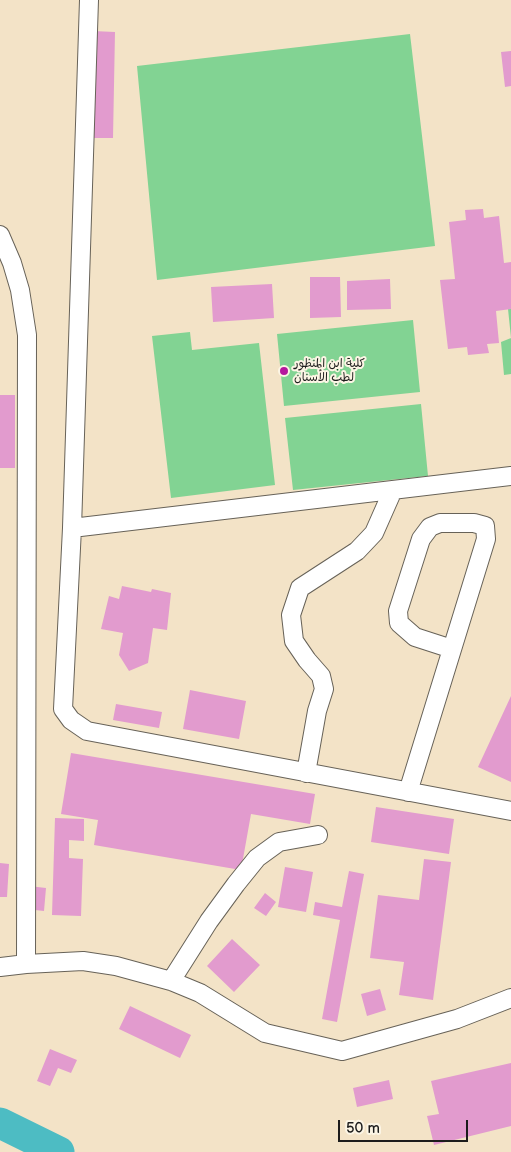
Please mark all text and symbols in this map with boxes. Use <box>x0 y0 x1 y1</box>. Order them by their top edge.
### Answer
place label: كلية ابن المنظور لطب الأسنان <box>294 357 365 385</box>
marker: كلية ابن المنظور لطب الأسنان <box>278 365 290 377</box>
scale bar <box>341 1110 471 1142</box>
text: 50 m <box>346 1119 380 1138</box>

